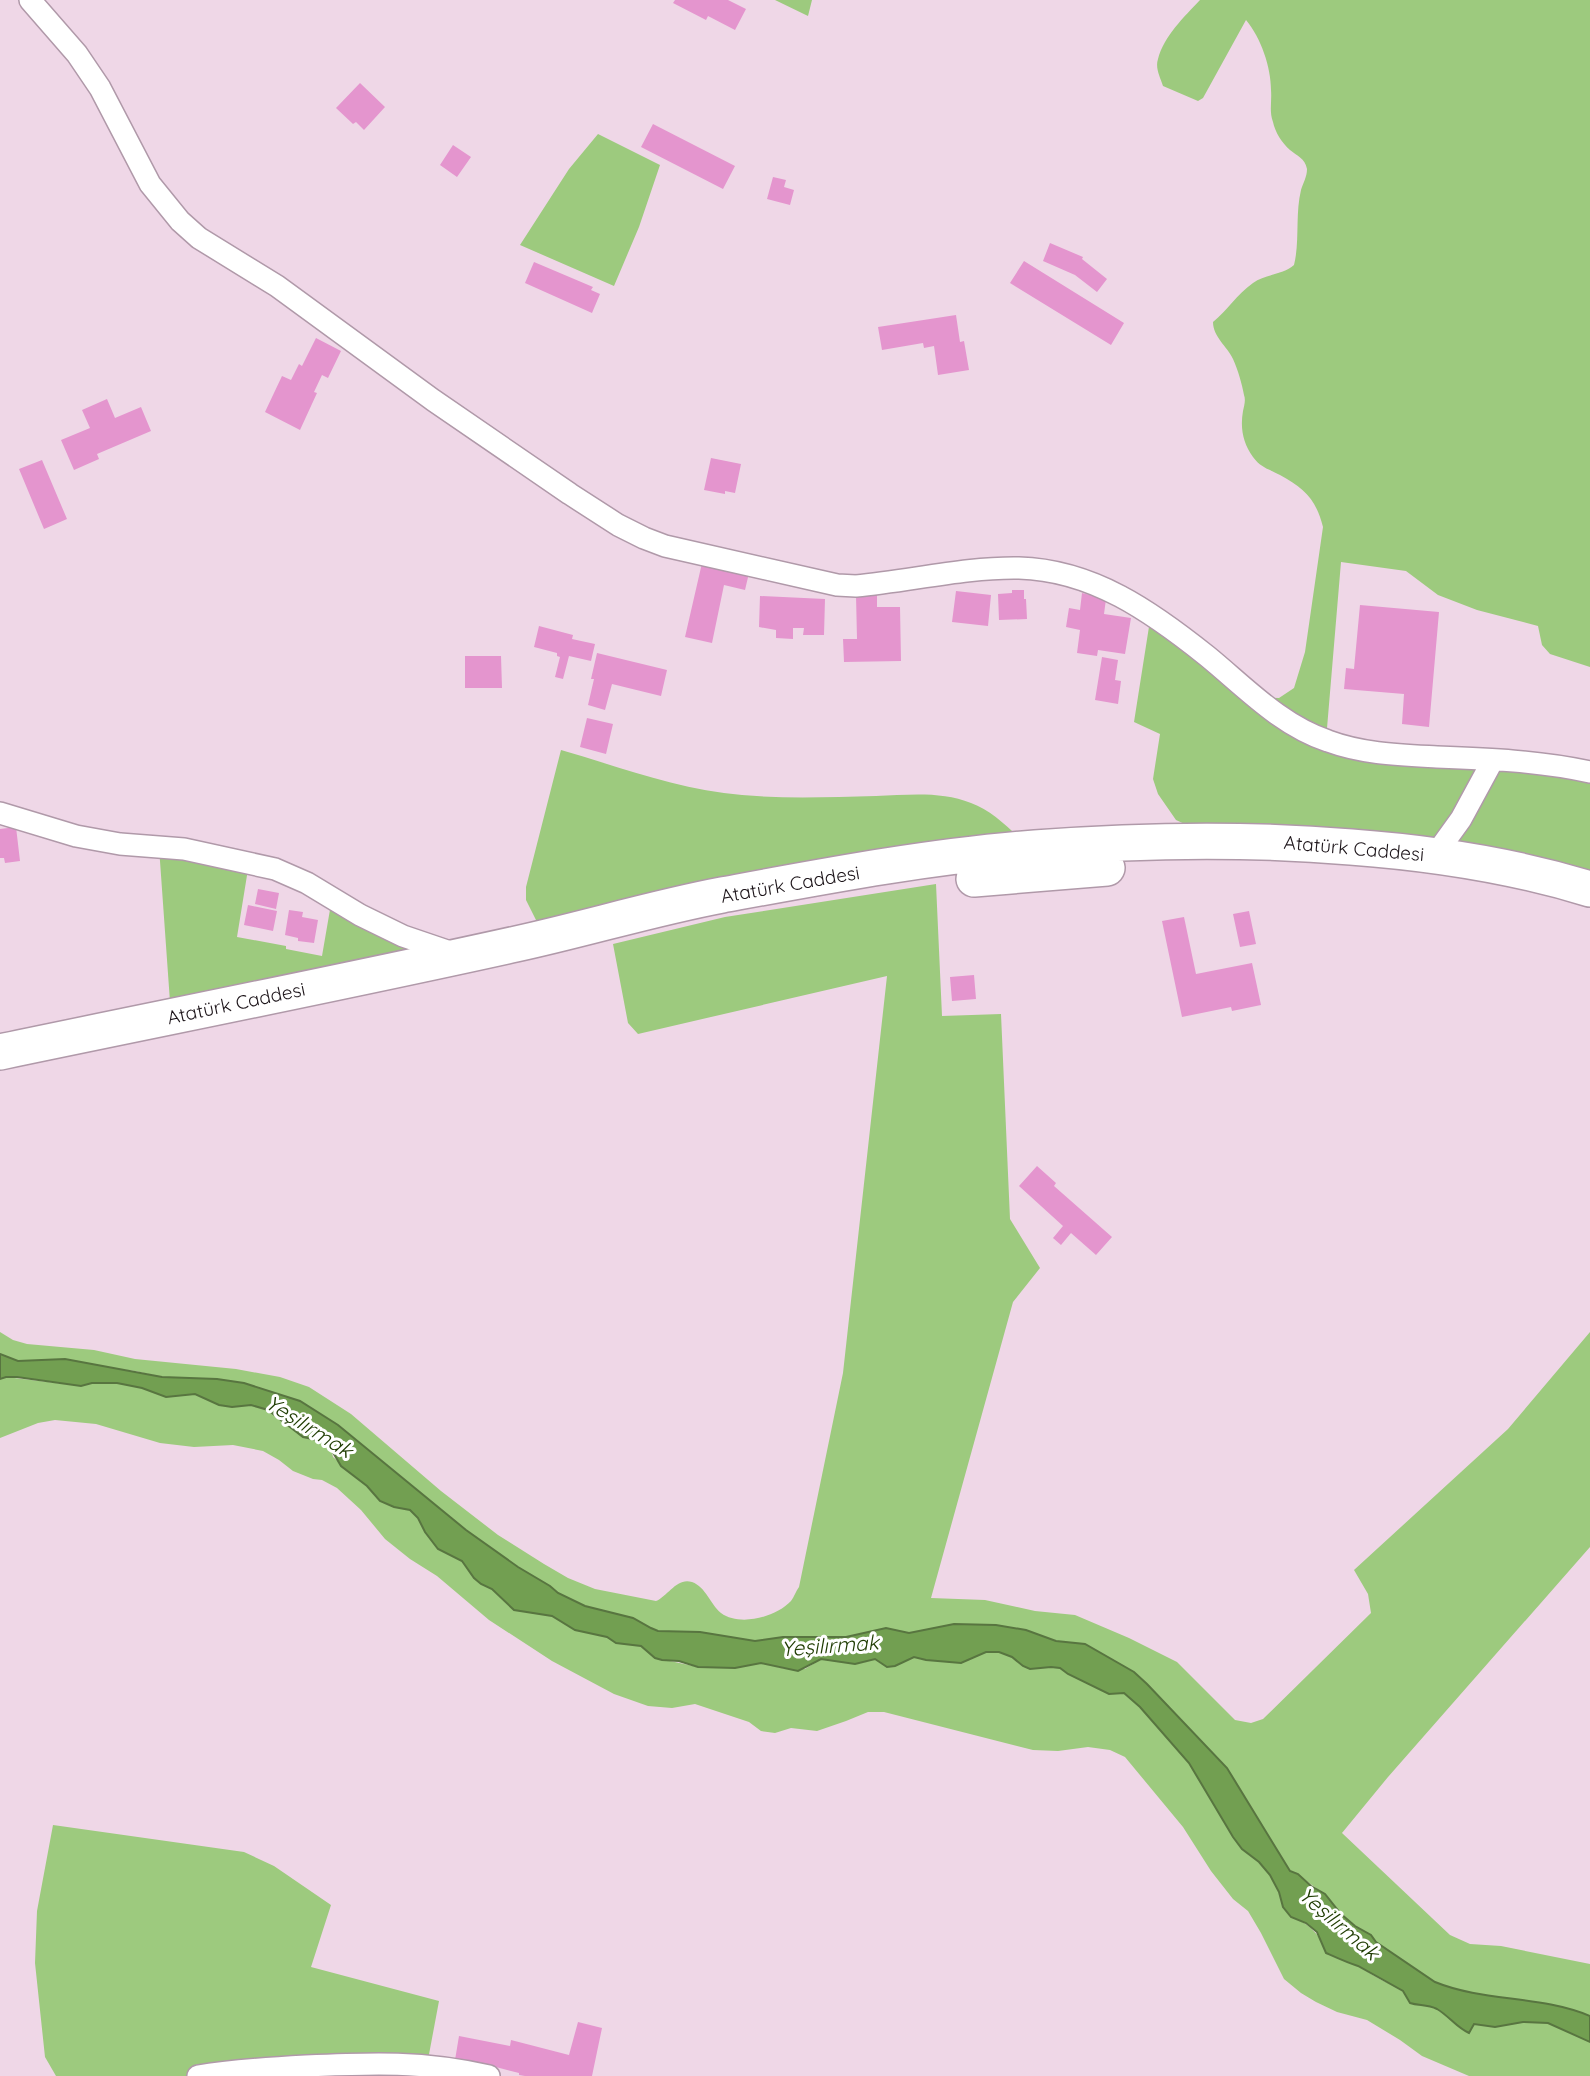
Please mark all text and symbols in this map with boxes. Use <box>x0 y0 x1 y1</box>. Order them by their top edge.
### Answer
street label: Atatürk Caddesi <box>1283 830 1425 866</box>
street label: Atatürk Caddesi <box>719 860 861 908</box>
street label: Atatürk Caddesi <box>165 977 307 1029</box>
water label: Yeşilırmak <box>261 1389 359 1464</box>
water label: Yeşilırmak <box>780 1629 881 1661</box>
water label: Yeşilırmak <box>1294 1881 1386 1966</box>

